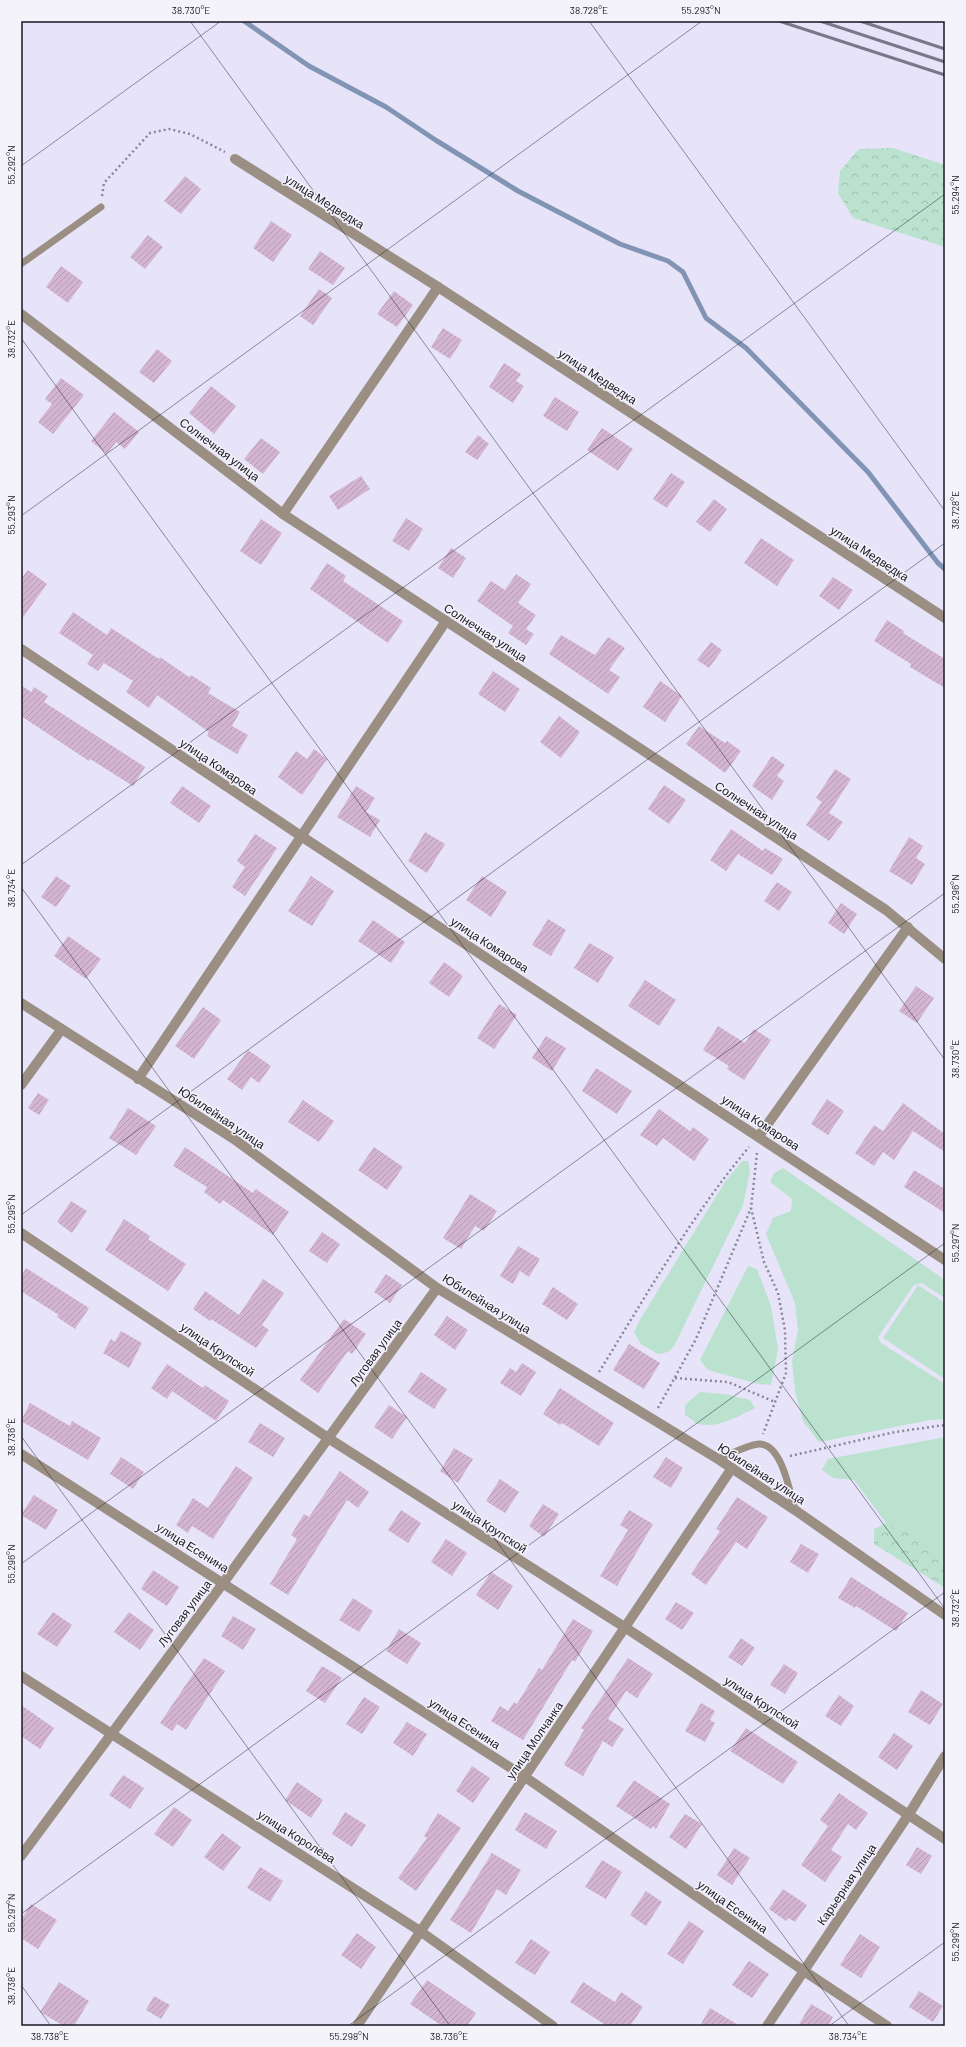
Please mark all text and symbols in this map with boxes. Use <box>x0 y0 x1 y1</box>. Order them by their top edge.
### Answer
text: 38.730°E <box>172 4 210 16</box>
text: 38.728°E <box>570 4 608 16</box>
text: 55.293°N <box>681 4 721 16</box>
text: 55.292°N <box>5 145 17 185</box>
street label: улица Медведка <box>282 171 367 232</box>
text: 55.294°N <box>949 175 961 215</box>
text: 38.732°E <box>5 320 17 358</box>
street label: улица Медведка <box>556 345 640 408</box>
street label: Солнечная улица <box>177 414 263 485</box>
text: 38.728°E <box>949 491 961 529</box>
text: 55.293°N <box>5 495 17 535</box>
street label: улица Медведка <box>828 522 912 585</box>
street label: Солнечная улица <box>441 600 531 665</box>
street label: улица Комарова <box>177 735 261 798</box>
street label: Солнечная улица <box>712 778 802 843</box>
text: 38.734°E <box>5 869 17 907</box>
text: 55.296°N <box>949 874 961 914</box>
street label: улица Комарова <box>448 914 532 975</box>
text: 38.730°E <box>949 1040 961 1078</box>
street label: Юбилейная улица <box>176 1083 268 1152</box>
street label: улица Комарова <box>719 1092 803 1153</box>
text: 55.295°N <box>5 1194 17 1234</box>
text: 55.297°N <box>949 1224 961 1262</box>
street label: Юбилейная улица <box>440 1270 534 1337</box>
street label: Луговая улица <box>346 1315 405 1389</box>
street label: улица Крупской <box>178 1319 258 1380</box>
text: 38.736°E <box>5 1418 17 1456</box>
street label: Юбилейная улица <box>715 1440 809 1507</box>
street label: улица Крупской <box>450 1497 530 1556</box>
street label: улица Есенина <box>154 1519 232 1576</box>
text: 55.296°N <box>5 1544 17 1584</box>
street label: Луговая улица <box>154 1577 215 1650</box>
text: 38.732°E <box>949 1589 961 1627</box>
street label: улица Крупской <box>722 1673 802 1732</box>
street label: улица Есенина <box>426 1695 504 1752</box>
street label: улица Молчанка <box>503 1698 566 1782</box>
street label: улица Королёва <box>255 1807 339 1866</box>
street label: Карьерная улица <box>814 1840 879 1928</box>
street label: улица Есенина <box>695 1877 771 1936</box>
text: 55.297°N <box>5 1894 17 1932</box>
text: 55.299°N <box>949 1922 961 1962</box>
text: 38.738°E <box>5 1967 17 2005</box>
text: 38.738°E <box>31 2030 69 2042</box>
text: 55.298°N <box>329 2030 369 2042</box>
text: 38.736°E <box>430 2030 468 2042</box>
text: 38.734°E <box>829 2030 867 2042</box>

